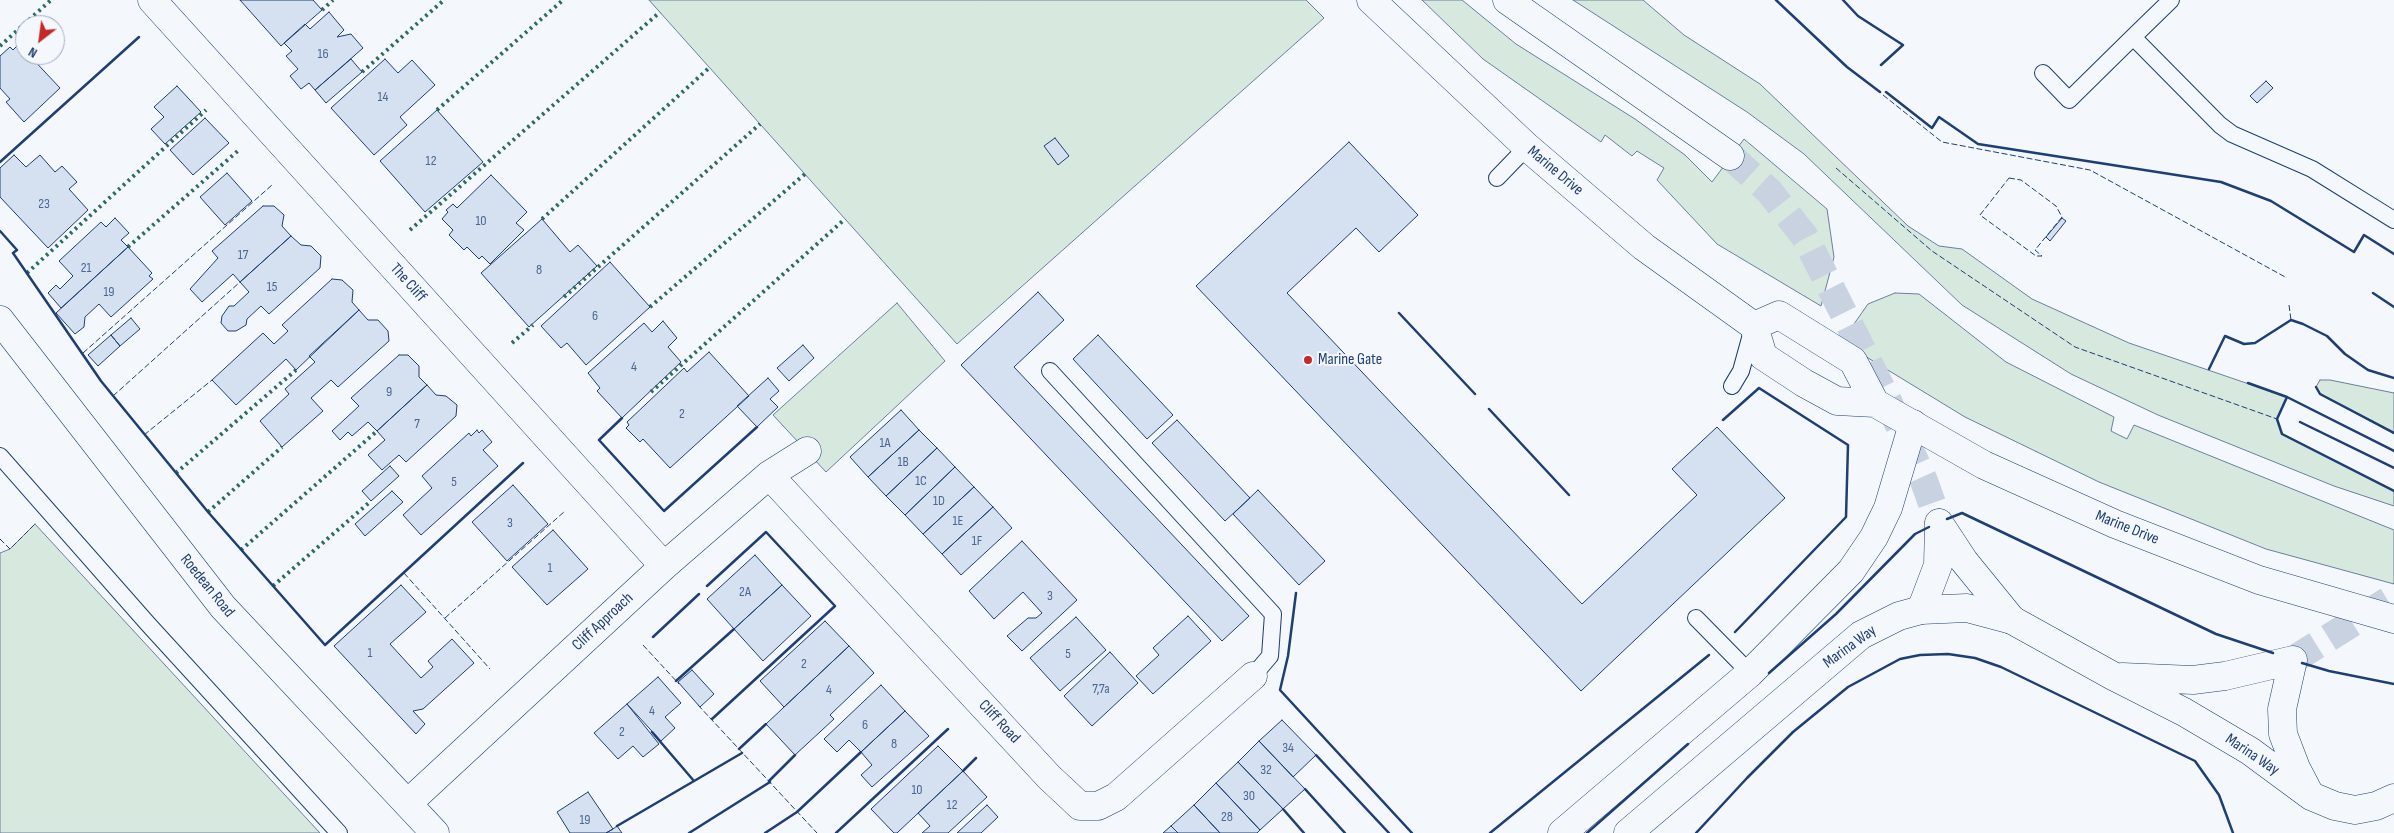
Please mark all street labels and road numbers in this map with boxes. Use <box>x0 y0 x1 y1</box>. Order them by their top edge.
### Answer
street label: Marine Drive <box>1523 142 1587 200</box>
street label: The Cliff <box>386 260 430 306</box>
street label: Marine Drive <box>2092 507 2162 549</box>
street label: Roedean Road <box>176 551 238 621</box>
street label: Cliff Approach <box>568 589 638 655</box>
street label: Marina Way <box>1820 621 1880 673</box>
street label: Cliff Road <box>974 696 1024 748</box>
street label: Marina Way <box>2221 730 2283 780</box>

